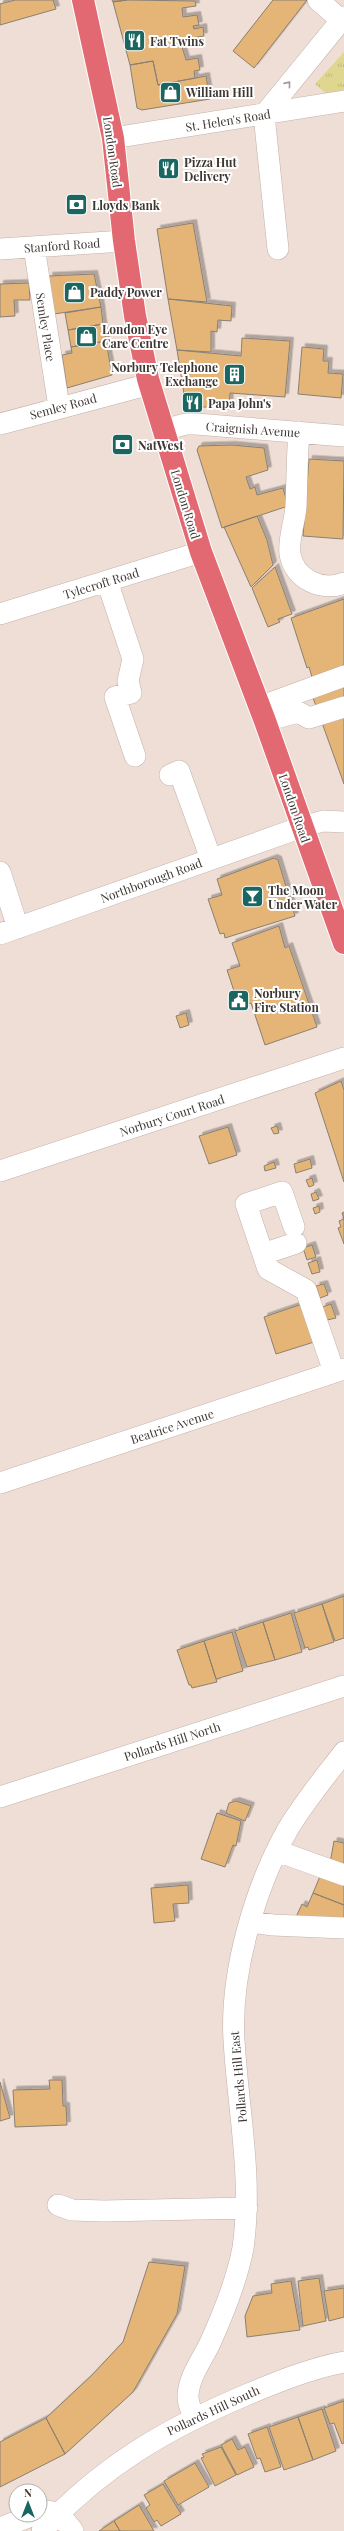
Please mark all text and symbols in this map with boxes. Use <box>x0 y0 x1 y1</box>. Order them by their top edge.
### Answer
restaurant icon: Fat Twins <box>122 28 148 54</box>
place label: Fat Twins <box>150 33 204 49</box>
shop icon: William Hill <box>158 79 184 105</box>
one-way arrow <box>284 82 291 89</box>
place label: William Hill <box>185 84 253 100</box>
street label: St. Helen's Road <box>184 105 272 135</box>
street label: London Road <box>100 115 126 189</box>
place label: Pizza Hut Delivery <box>184 154 238 184</box>
restaurant icon: Pizza Hut Delivery <box>156 156 182 182</box>
bank icon: Lloyds Bank <box>64 192 90 218</box>
place label: Lloyds Bank <box>92 197 161 213</box>
street label: Stanford Road <box>23 234 101 256</box>
shop icon: Paddy Power <box>61 279 87 305</box>
place label: Paddy Power <box>90 284 162 300</box>
street label: Semley Place <box>33 291 59 363</box>
place label: London Eye Care Centre <box>102 321 168 351</box>
shop icon: London Eye Care Centre <box>74 323 100 349</box>
place label: Norbury Telephone Exchange <box>111 359 218 389</box>
building icon: Norbury Telephone Exchange <box>221 361 247 387</box>
street label: Semley Road <box>28 389 98 423</box>
restaurant icon: Papa John's <box>179 390 205 416</box>
place label: Papa John's <box>208 395 271 411</box>
street label: Craignish Avenue <box>205 418 301 440</box>
bank icon: NatWest <box>109 432 135 458</box>
place label: NatWest <box>138 437 184 453</box>
street label: London Road <box>168 467 204 541</box>
street label: Tylecroft Road <box>61 564 141 602</box>
street label: London Road <box>276 771 314 845</box>
street label: Northborough Road <box>98 854 204 906</box>
place label: The Moon Under Water <box>268 882 337 912</box>
bar icon: The Moon Under Water <box>240 884 266 910</box>
place label: Norbury Fire Station <box>254 985 319 1015</box>
public building icon: Norbury Fire Station <box>226 987 252 1013</box>
street label: Norbury Court Road <box>118 1091 226 1139</box>
street label: Beatrice Avenue <box>128 1405 216 1447</box>
street label: Pollards Hill North <box>122 1718 222 1764</box>
street label: Pollards Hill East <box>226 2030 250 2124</box>
street label: Pollards Hill South <box>164 2382 262 2438</box>
north arrow <box>8 2483 48 2523</box>
text: N <box>24 2485 32 2500</box>

